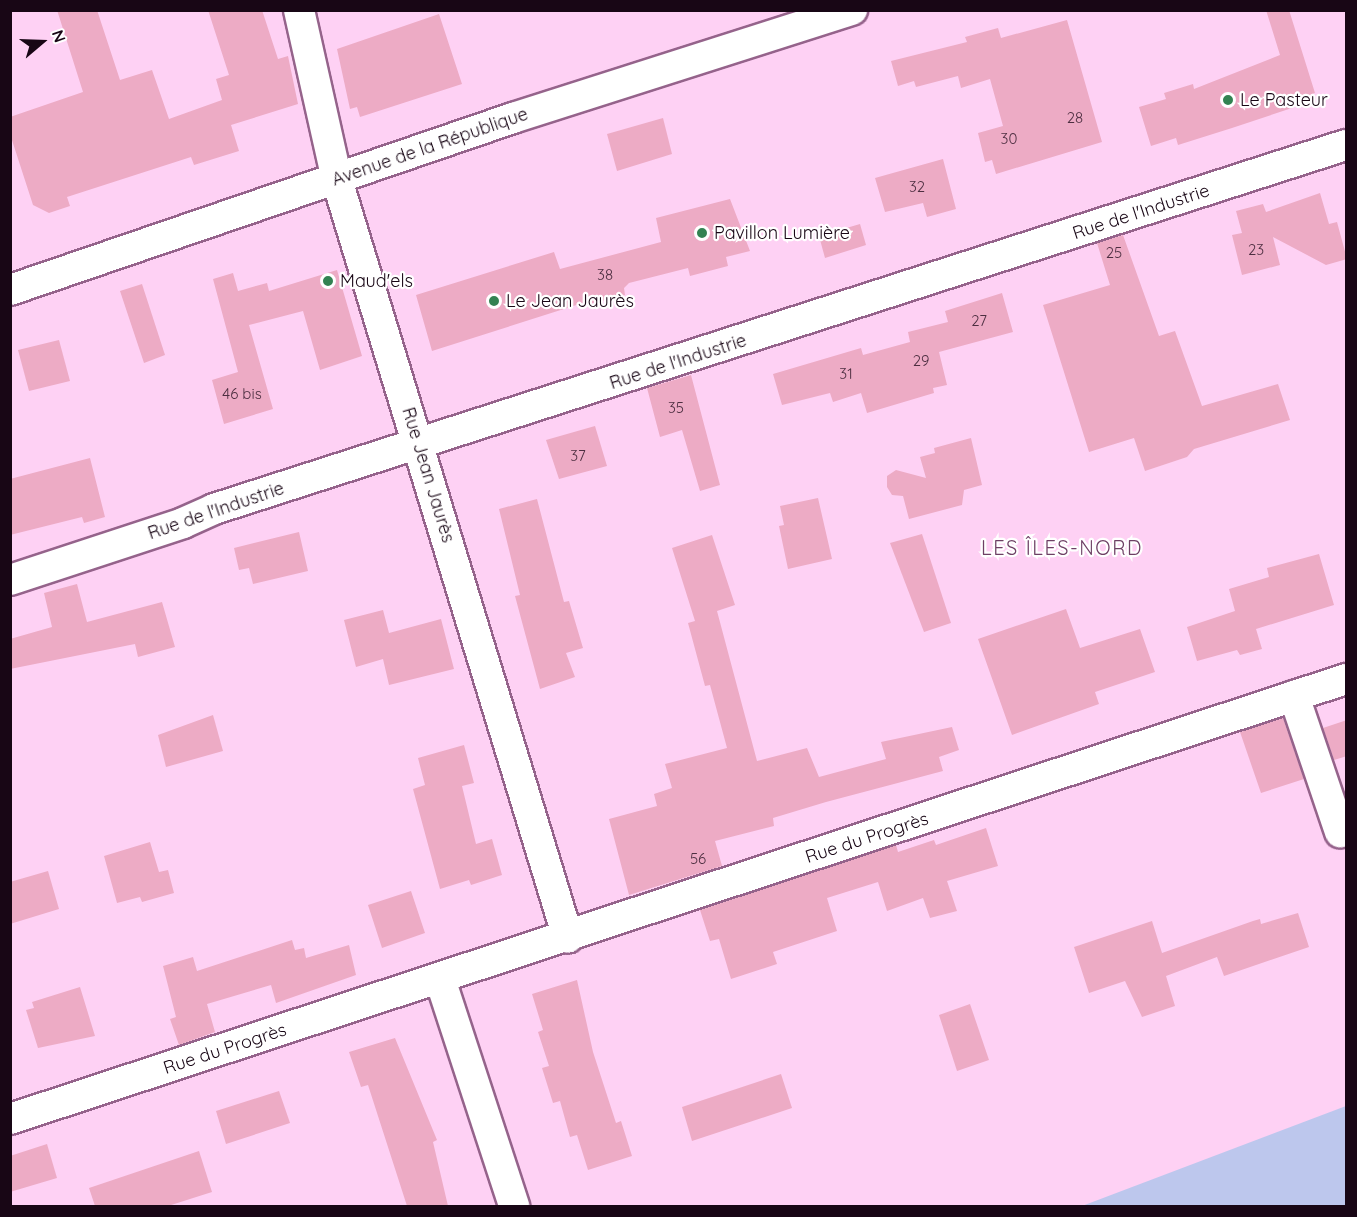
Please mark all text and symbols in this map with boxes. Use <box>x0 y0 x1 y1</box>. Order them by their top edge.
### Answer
north arrow <box>12 12 72 72</box>
text: N <box>48 27 70 45</box>
place label: Le Pasteur <box>1240 89 1328 111</box>
marker: Le Pasteur <box>1221 93 1235 107</box>
street label: Avenue de la République <box>329 103 531 191</box>
house number: 28 <box>1067 109 1083 127</box>
house number: 30 <box>1001 130 1017 148</box>
house number: 32 <box>909 178 925 196</box>
street label: Rue de l'Industrie <box>1070 180 1212 244</box>
place label: Pavillon Lumière <box>714 222 850 244</box>
marker: Pavillon Lumière <box>695 226 709 240</box>
house number: 23 <box>1248 241 1264 259</box>
house number: 25 <box>1106 244 1122 262</box>
house number: 38 <box>597 266 613 284</box>
place label: Maud'els <box>340 270 413 292</box>
marker: Maud'els <box>321 274 335 288</box>
place label: Le Jean Jaurès <box>506 290 634 312</box>
marker: Le Jean Jaurès <box>487 294 501 308</box>
house number: 27 <box>971 312 987 330</box>
street label: Rue de l'Industrie <box>607 330 749 394</box>
house number: 29 <box>913 352 929 370</box>
house number: 31 <box>839 365 853 383</box>
house number: 46 bis <box>222 385 262 403</box>
house number: 35 <box>668 399 684 417</box>
street label: Rue Jean Jaurès <box>397 405 459 545</box>
house number: 37 <box>570 447 586 465</box>
street label: Rue de l'Industrie <box>145 478 287 544</box>
district label: LES ÎLES-NORD <box>981 535 1143 559</box>
street label: Rue du Progrès <box>803 808 931 868</box>
house number: 56 <box>690 850 706 868</box>
street label: Rue du Progrès <box>161 1019 289 1079</box>

